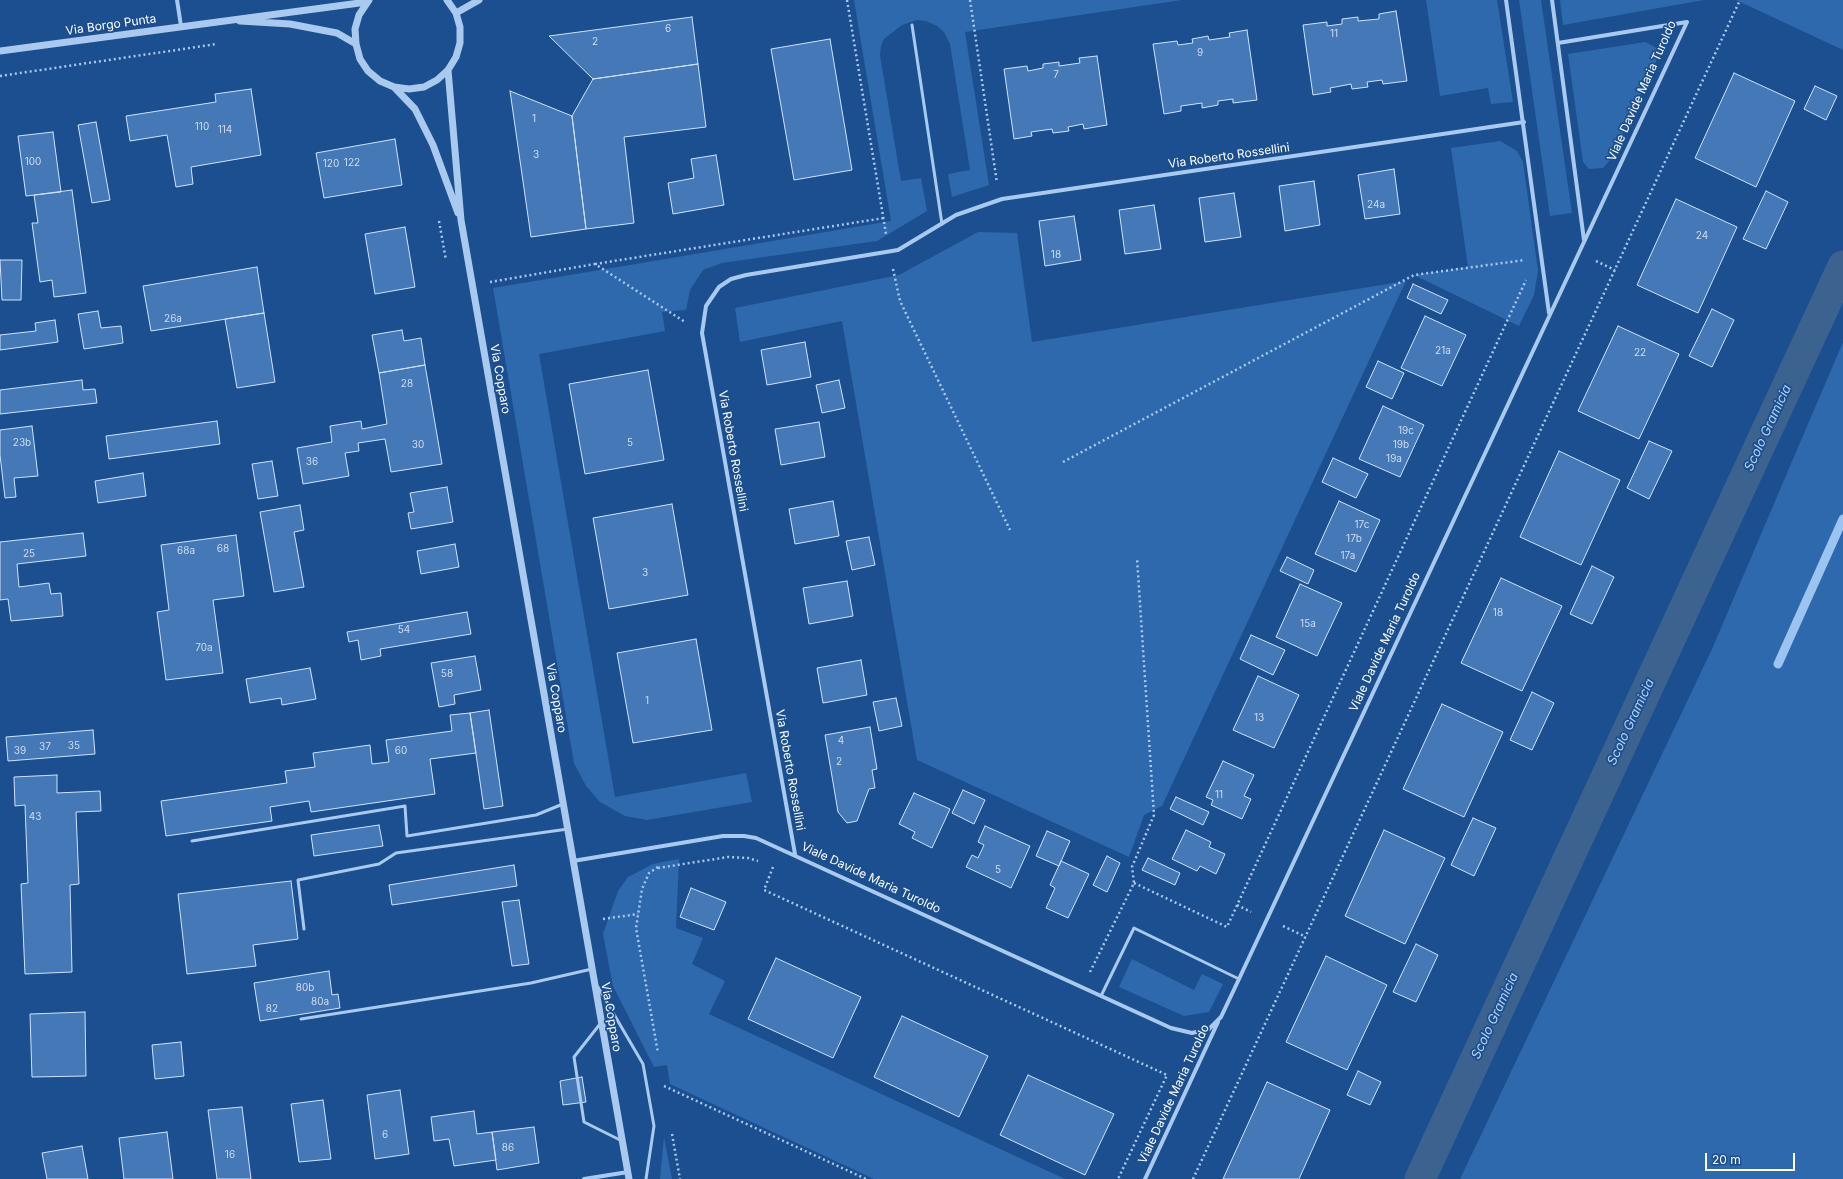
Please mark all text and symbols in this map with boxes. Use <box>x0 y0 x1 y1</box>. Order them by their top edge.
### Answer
street label: Via Borgo Punta <box>65 12 157 38</box>
street label: Viale Davide Maria Turoldo <box>1605 19 1679 163</box>
house number: 6 <box>665 23 671 35</box>
house number: 11 <box>1330 28 1338 40</box>
house number: 2 <box>592 36 598 48</box>
house number: 9 <box>1197 47 1203 59</box>
house number: 7 <box>1053 69 1059 81</box>
house number: 1 <box>532 113 536 125</box>
house number: 110 <box>195 121 209 133</box>
house number: 114 <box>218 124 232 136</box>
street label: Via Roberto Rossellini <box>1167 140 1291 172</box>
house number: 3 <box>533 149 539 161</box>
house number: 100 <box>25 156 41 168</box>
house number: 122 <box>344 157 360 169</box>
house number: 120 <box>323 158 339 170</box>
house number: 24a <box>1367 199 1385 211</box>
house number: 24 <box>1696 230 1708 242</box>
house number: 18 <box>1051 249 1061 261</box>
house number: 26a <box>164 313 182 325</box>
street label: Via Copparo <box>487 343 513 415</box>
house number: 21a <box>1435 345 1451 357</box>
house number: 22 <box>1634 347 1646 359</box>
house number: 28 <box>401 378 413 390</box>
water label: Scolo Gramicia <box>1741 382 1795 474</box>
street label: Via Roberto Rossellini <box>715 389 751 513</box>
house number: 19c <box>1398 425 1414 437</box>
house number: 23b <box>13 437 31 449</box>
house number: 5 <box>627 437 633 449</box>
house number: 30 <box>412 439 424 451</box>
house number: 19b <box>1393 439 1409 451</box>
house number: 19a <box>1386 453 1402 465</box>
house number: 36 <box>306 456 318 468</box>
house number: 17c <box>1355 519 1369 531</box>
house number: 17b <box>1346 533 1362 545</box>
house number: 68 <box>217 543 229 555</box>
house number: 68a <box>177 545 195 557</box>
house number: 25 <box>23 548 35 560</box>
house number: 17a <box>1341 550 1355 562</box>
house number: 3 <box>642 567 648 579</box>
street label: Viale Davide Maria Turoldo <box>1346 570 1424 714</box>
house number: 18 <box>1493 607 1503 619</box>
house number: 15a <box>1300 618 1316 630</box>
house number: 54 <box>398 624 410 636</box>
house number: 70a <box>195 642 213 654</box>
street label: Via Copparo <box>543 662 569 734</box>
house number: 58 <box>441 668 453 680</box>
water label: Scolo Gramicia <box>1604 676 1658 768</box>
house number: 1 <box>645 695 649 707</box>
street label: Via Roberto Rossellini <box>772 708 808 832</box>
house number: 13 <box>1254 712 1264 724</box>
house number: 4 <box>838 735 844 747</box>
house number: 35 <box>68 740 80 752</box>
house number: 37 <box>39 741 51 753</box>
house number: 39 <box>14 745 26 757</box>
house number: 60 <box>395 745 407 757</box>
house number: 2 <box>836 756 842 768</box>
house number: 11 <box>1215 789 1223 801</box>
house number: 43 <box>29 811 41 823</box>
street label: Viale Davide Maria Turoldo <box>799 839 943 917</box>
house number: 5 <box>995 864 1001 876</box>
water label: Scolo Gramicia <box>1468 970 1522 1062</box>
street label: Via Copparo <box>598 981 624 1053</box>
house number: 80b <box>296 982 314 994</box>
house number: 80a <box>311 996 329 1008</box>
house number: 82 <box>266 1003 278 1015</box>
street label: Viale Davide Maria Turoldo <box>1135 1022 1213 1166</box>
house number: 6 <box>382 1129 388 1141</box>
house number: 86 <box>502 1142 514 1154</box>
scale bar <box>1707 1145 1797 1171</box>
house number: 16 <box>225 1149 235 1161</box>
text: 20 m <box>1712 1152 1741 1167</box>

